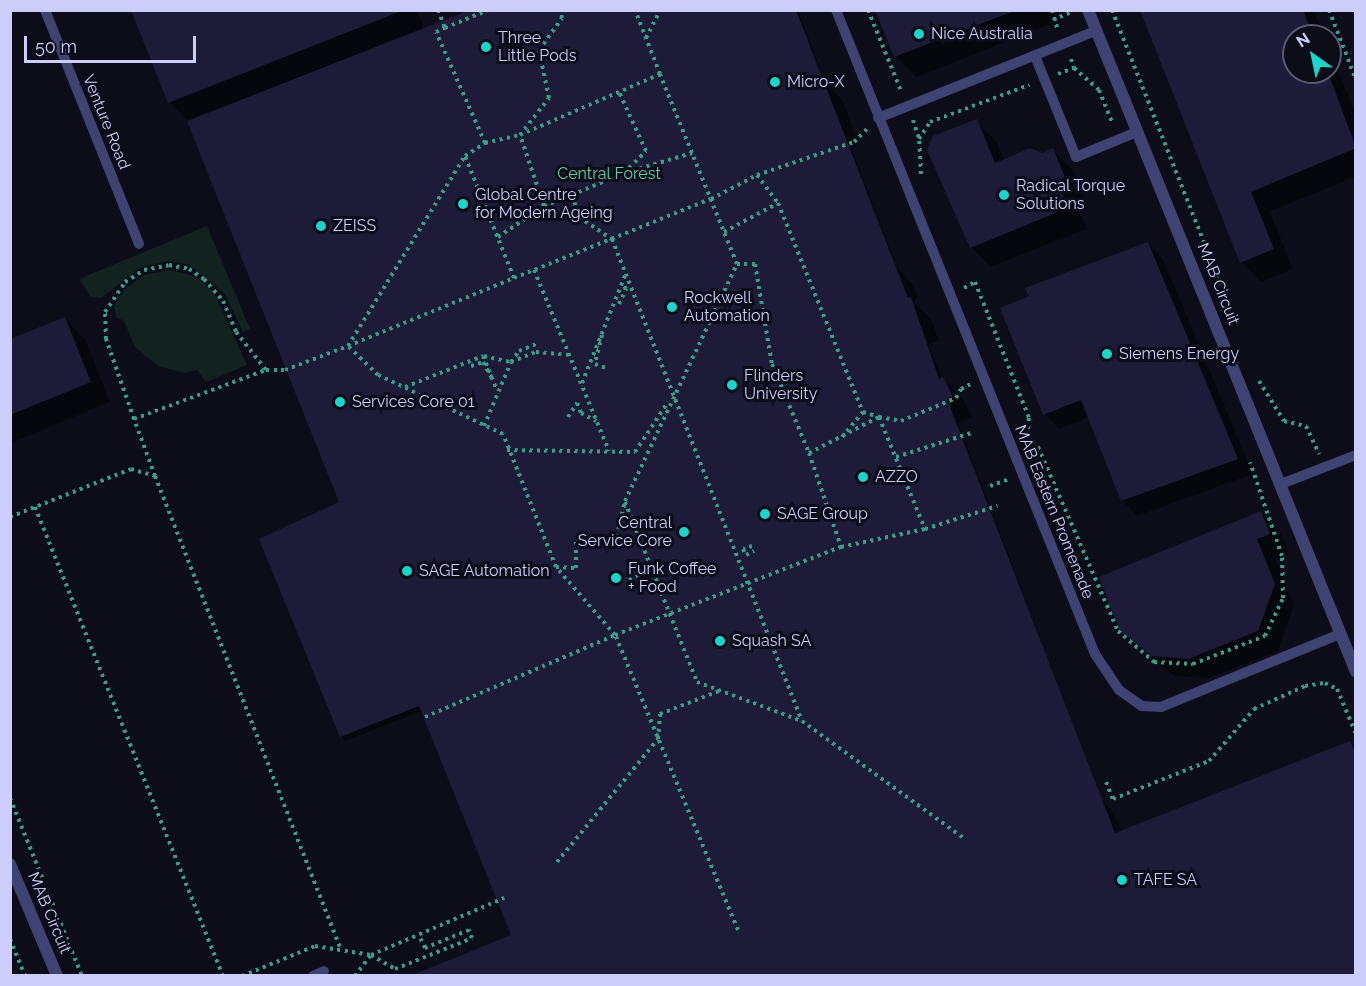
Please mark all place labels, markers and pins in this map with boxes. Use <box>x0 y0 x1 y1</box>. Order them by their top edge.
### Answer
place label: Nice Australia <box>931 24 1033 44</box>
marker: Nice Australia <box>912 27 926 41</box>
place label: Three Little Pods <box>498 28 576 66</box>
marker: Three Little Pods <box>479 40 493 54</box>
place label: Micro-X <box>787 72 845 92</box>
marker: Micro-X <box>768 75 782 89</box>
place label: Radical Torque Solutions <box>1016 176 1126 214</box>
place label: Global Centre for Modern Ageing <box>475 185 614 223</box>
marker: Radical Torque Solutions <box>997 188 1011 202</box>
marker: Global Centre for Modern Ageing <box>456 197 470 211</box>
place label: ZEISS <box>333 216 376 236</box>
marker: ZEISS <box>314 219 328 233</box>
place label: Rockwell Automation <box>684 288 770 326</box>
marker: Rockwell Automation <box>665 300 679 314</box>
place label: Siemens Energy <box>1119 344 1239 364</box>
marker: Siemens Energy <box>1100 347 1114 361</box>
place label: Flinders University <box>744 366 817 404</box>
marker: Flinders University <box>725 378 739 392</box>
place label: Services Core 01 <box>352 392 475 412</box>
marker: Services Core 01 <box>333 395 347 409</box>
place label: AZZO <box>875 467 918 487</box>
marker: AZZO <box>856 470 870 484</box>
place label: SAGE Group <box>777 504 868 524</box>
marker: SAGE Group <box>758 507 772 521</box>
place label: Central Service Core <box>578 513 672 551</box>
marker: Central Service Core <box>677 525 691 539</box>
place label: Funk Coffee + Food <box>628 559 716 597</box>
place label: SAGE Automation <box>419 561 550 581</box>
marker: SAGE Automation <box>400 564 414 578</box>
marker: Funk Coffee + Food <box>609 571 623 585</box>
place label: Squash SA <box>732 631 811 651</box>
marker: Squash SA <box>713 634 727 648</box>
place label: TAFE SA <box>1134 870 1197 890</box>
marker: TAFE SA <box>1115 873 1129 887</box>

